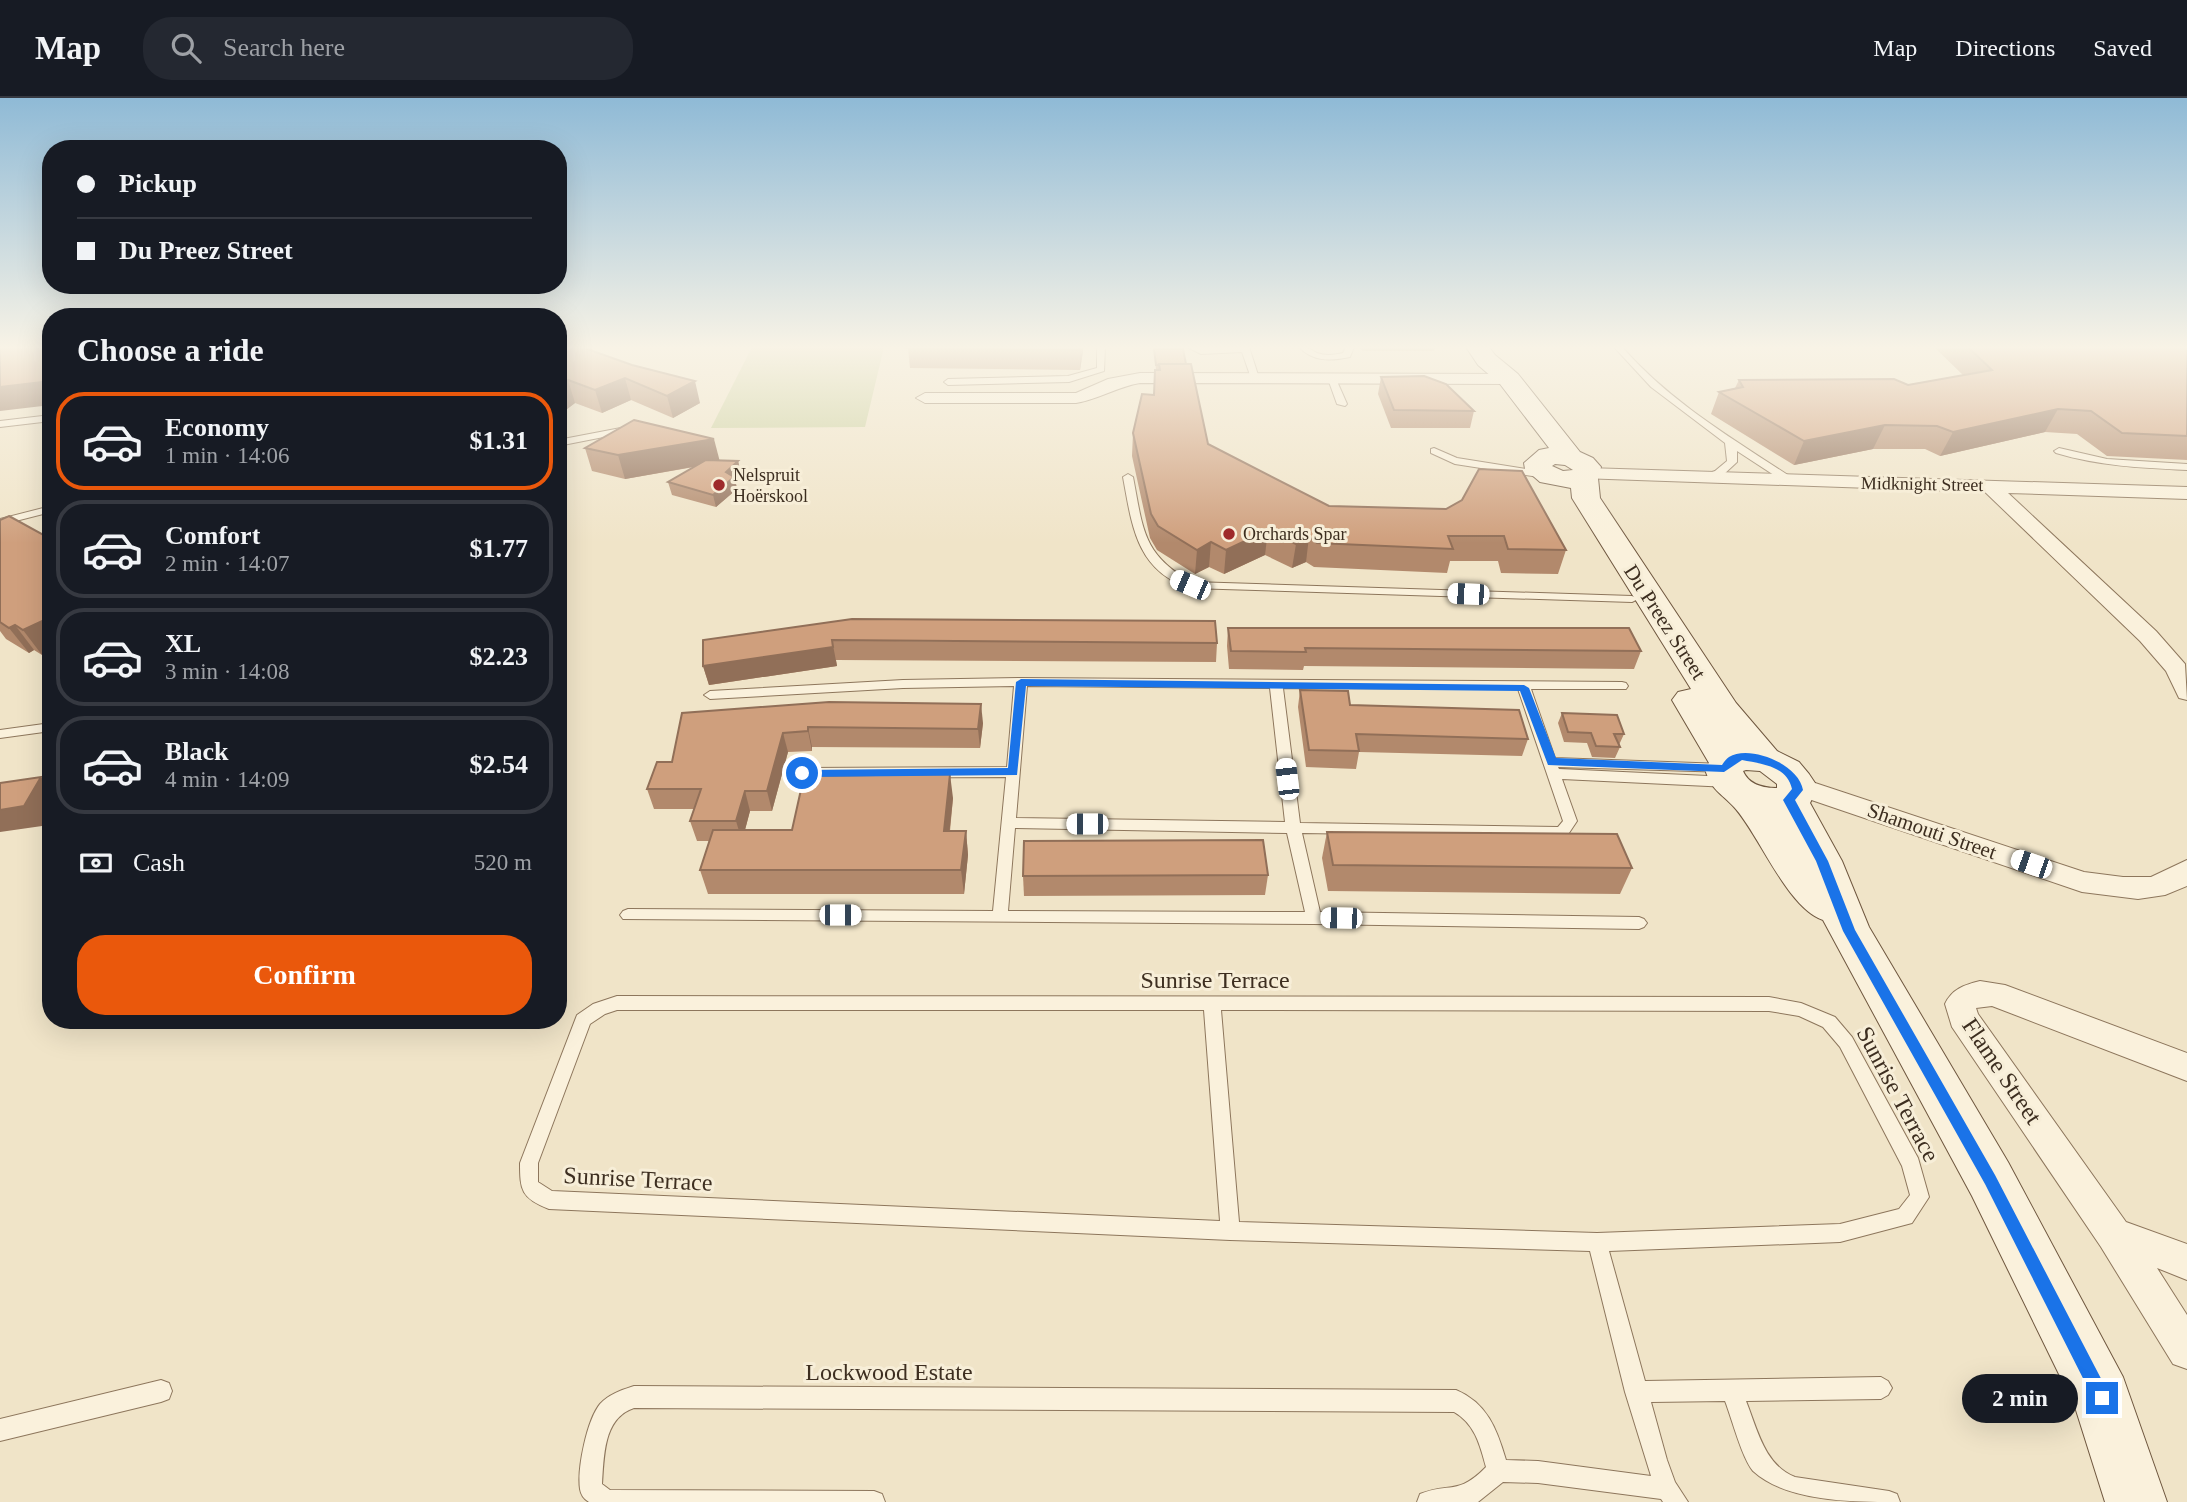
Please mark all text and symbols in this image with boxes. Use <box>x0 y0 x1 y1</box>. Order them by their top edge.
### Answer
search box <box>143 17 633 80</box>
icon: search <box>167 29 205 67</box>
text: Map <box>35 30 101 66</box>
text: Search here <box>223 33 345 62</box>
text: Map <box>1873 35 1917 61</box>
text: Directions <box>1955 35 2055 61</box>
text: Saved <box>2093 35 2152 61</box>
text: Pickup <box>119 169 197 198</box>
text: Du Preez Street <box>119 236 293 265</box>
text: Choose a ride <box>77 332 264 368</box>
icon: car <box>81 410 144 473</box>
text: Economy <box>165 413 269 442</box>
text: $1.31 <box>470 426 528 455</box>
text: 1 min · 14:06 <box>165 443 290 468</box>
place label: Nelspruit Hoërskool <box>733 465 808 506</box>
street label: Midknight Street <box>1861 473 1983 495</box>
marker: Nelspruit Hoërskool <box>711 477 727 493</box>
icon: car <box>81 518 144 581</box>
text: Comfort <box>165 521 260 550</box>
place label: Orchards Spar <box>1243 524 1346 544</box>
marker: Orchards Spar <box>1221 526 1237 542</box>
text: $1.77 <box>470 534 528 563</box>
text: 2 min · 14:07 <box>165 551 290 576</box>
street label: Du Preez Street <box>1619 560 1711 684</box>
car <box>1167 567 1214 603</box>
car <box>1447 583 1490 605</box>
icon: car <box>81 626 144 689</box>
text: XL <box>165 629 201 658</box>
text: $2.23 <box>470 642 528 671</box>
text: 3 min · 14:08 <box>165 659 290 684</box>
icon: car <box>81 734 144 797</box>
text: Black <box>165 737 229 766</box>
text: $2.54 <box>470 750 528 779</box>
route start <box>786 757 818 789</box>
car <box>1275 757 1300 801</box>
text: 4 min · 14:09 <box>165 767 290 792</box>
street label: Shamouti Street <box>1864 798 2000 864</box>
car <box>1067 814 1109 835</box>
icon: cash <box>77 844 115 882</box>
car <box>2008 847 2055 881</box>
text: Cash <box>133 848 185 877</box>
text: 520 m <box>474 850 532 875</box>
car <box>820 905 862 926</box>
car <box>1320 907 1363 929</box>
button: Confirm <box>77 935 532 1015</box>
street label: Sunrise Terrace <box>1140 967 1290 993</box>
street label: Flame Street <box>1957 1013 2047 1129</box>
street label: Sunrise Terrace <box>1852 1022 1944 1166</box>
street label: Sunrise Terrace <box>563 1162 713 1196</box>
street label: Lockwood Estate <box>805 1359 973 1385</box>
callout: 2 min <box>1962 1374 2078 1422</box>
route end <box>2086 1382 2118 1414</box>
text: 2 min <box>1992 1386 2048 1411</box>

